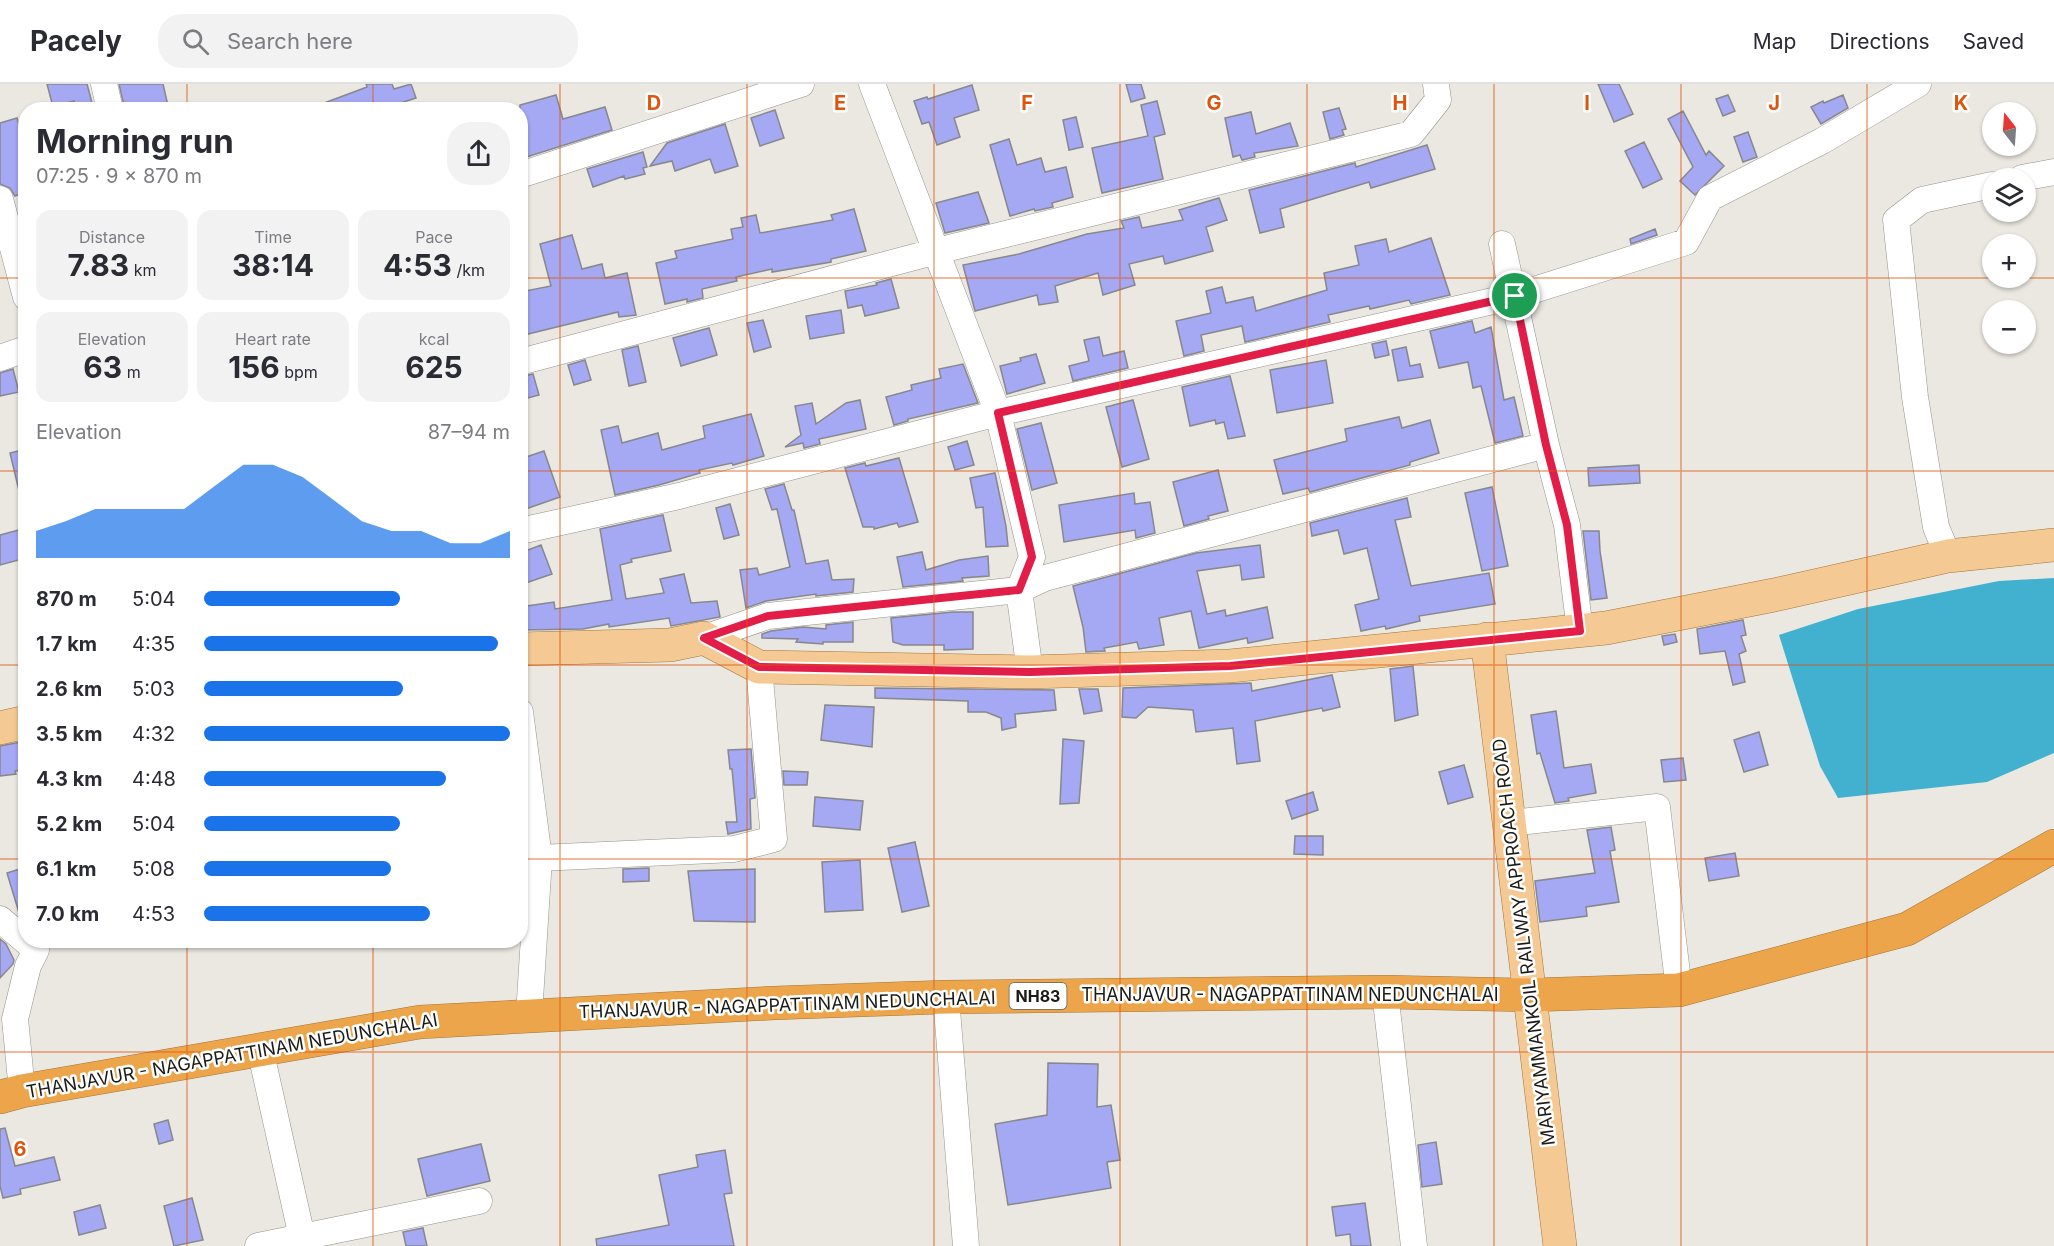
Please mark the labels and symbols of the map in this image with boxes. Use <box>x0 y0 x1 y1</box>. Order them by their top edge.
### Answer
text: D <box>647 91 661 115</box>
text: E <box>834 91 846 115</box>
text: F <box>1021 91 1033 115</box>
text: G <box>1206 91 1222 115</box>
text: H <box>1393 91 1407 115</box>
text: I <box>1584 91 1590 115</box>
text: J <box>1768 91 1780 115</box>
text: K <box>1954 91 1968 115</box>
north arrow <box>1982 102 2036 156</box>
pin <box>1489 270 1540 321</box>
street label: MARIYAMMANKOIL RAILWAY APPROACH ROAD <box>1488 737 1559 1147</box>
road number: NH83 <box>1010 983 1066 1009</box>
street label: THANJAVUR - NAGAPPATTINAM NEDUNCHALAI <box>1081 984 1499 1005</box>
street label: THANJAVUR - NAGAPPATTINAM NEDUNCHALAI <box>578 987 996 1022</box>
street label: THANJAVUR - NAGAPPATTINAM NEDUNCHALAI <box>25 1009 439 1102</box>
text: 6 <box>14 1137 27 1161</box>

